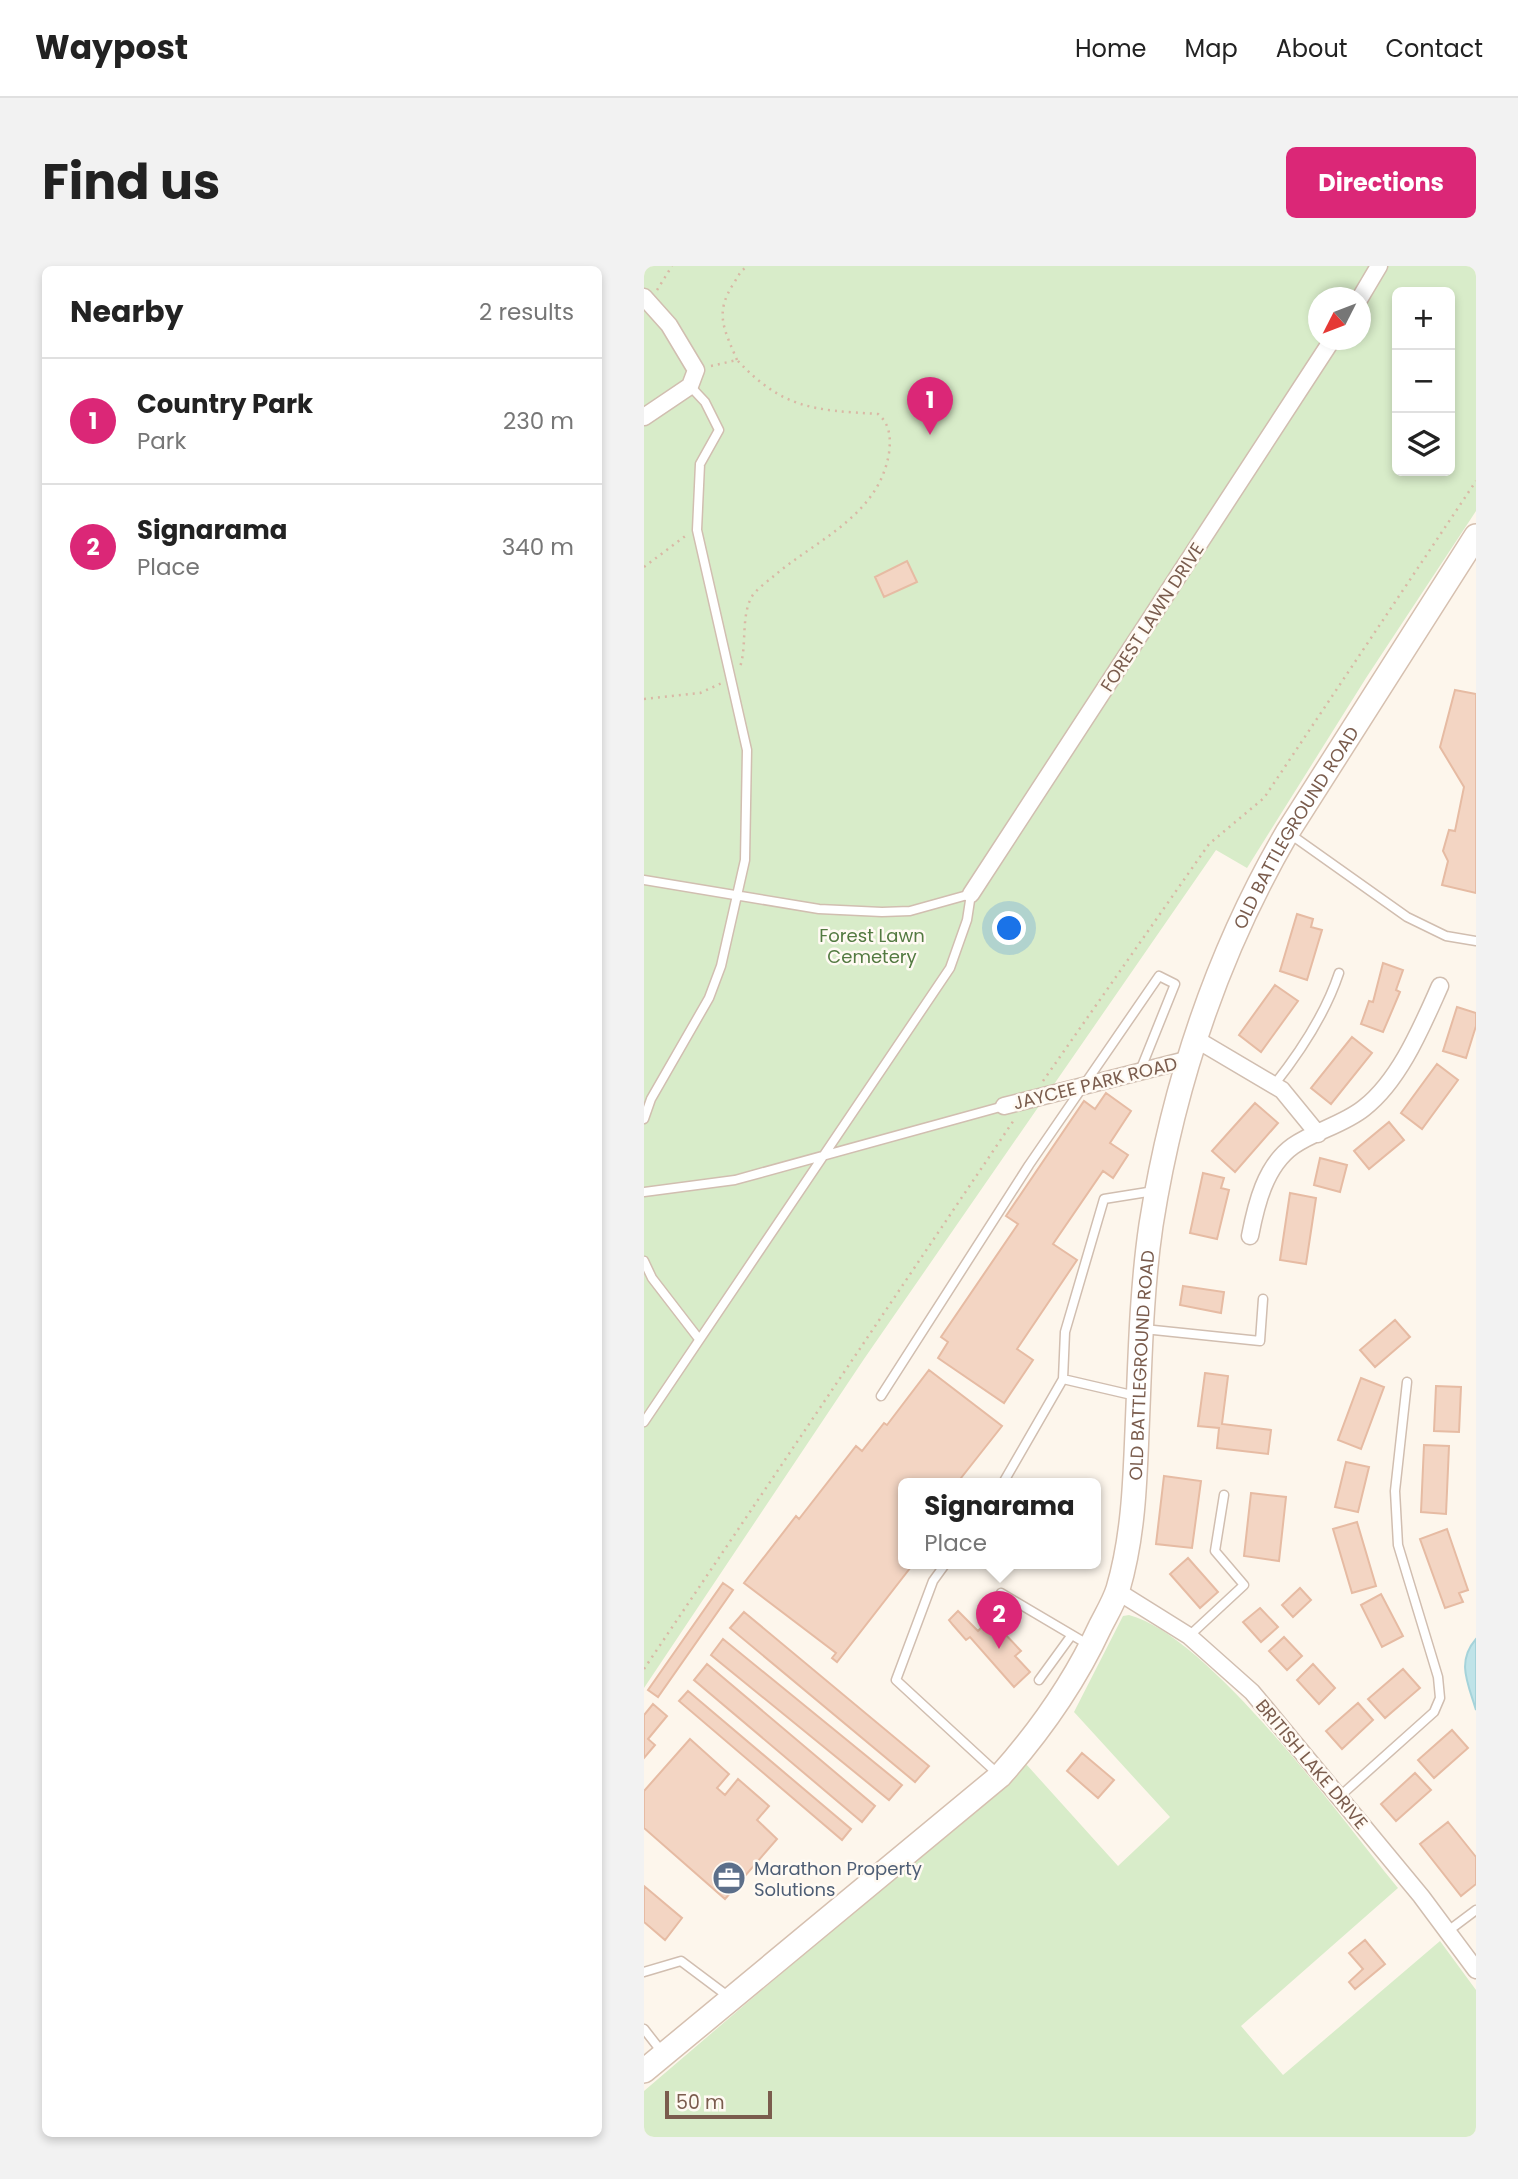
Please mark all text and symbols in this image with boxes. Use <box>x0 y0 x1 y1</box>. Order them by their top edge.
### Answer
text: Waypost <box>35 24 188 71</box>
text: Home <box>1075 32 1147 65</box>
text: Map <box>1185 32 1238 65</box>
text: About <box>1276 32 1347 65</box>
text: Contact <box>1385 32 1483 65</box>
button: Directions <box>1286 147 1476 218</box>
text: Find us <box>42 148 220 216</box>
north arrow <box>1308 287 1371 350</box>
map controls <box>1392 287 1455 476</box>
button: + <box>1392 287 1455 350</box>
text: Nearby <box>70 290 184 333</box>
text: 2 results <box>479 296 574 328</box>
button: − <box>1392 350 1455 413</box>
pin: 1 <box>907 377 953 435</box>
text: Country Park <box>137 386 313 422</box>
text: 1 <box>89 405 97 437</box>
text: 230 m <box>503 405 574 437</box>
button: layers <box>1392 413 1455 476</box>
text: Park <box>137 425 186 457</box>
text: Signarama <box>137 512 287 548</box>
text: 2 <box>86 531 100 563</box>
text: 340 m <box>502 531 574 563</box>
street label: FOREST LAWN DRIVE <box>1094 538 1210 696</box>
text: Place <box>137 551 200 583</box>
street label: OLD BATTLEGROUND ROAD <box>1227 721 1364 933</box>
your location <box>992 911 1026 945</box>
park label: Forest Lawn Cemetery <box>819 923 925 969</box>
street label: JAYCEE PARK ROAD <box>1010 1051 1180 1115</box>
street label: OLD BATTLEGROUND ROAD <box>1122 1249 1160 1481</box>
popup <box>898 1478 1101 1569</box>
text: Signarama <box>924 1488 1075 1524</box>
text: Place <box>924 1527 987 1559</box>
pin: 2 <box>976 1591 1022 1649</box>
street label: BRITISH LAKE DRIVE <box>1250 1694 1374 1834</box>
place label: Marathon Property Solutions <box>754 1856 922 1902</box>
office icon: Marathon Property Solutions <box>710 1859 748 1897</box>
scale bar <box>665 2088 772 2120</box>
text: 50 m <box>676 2089 725 2116</box>

